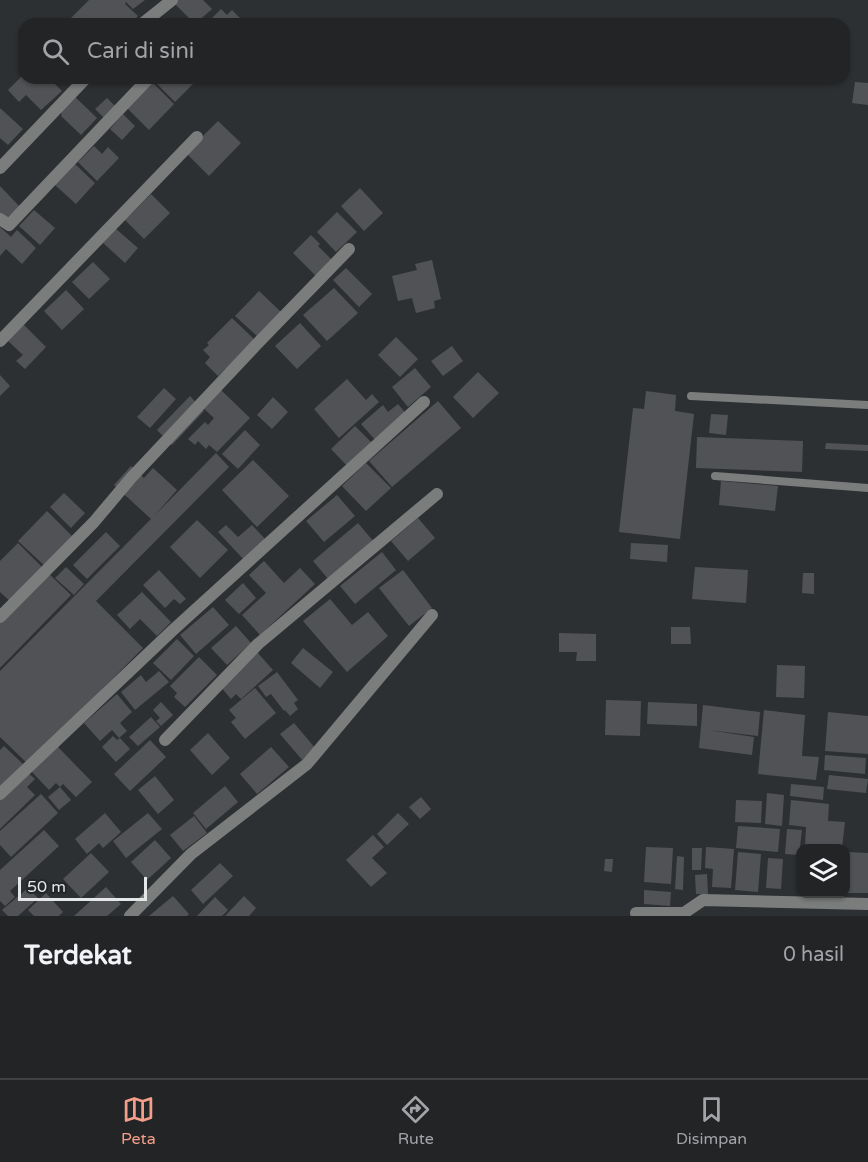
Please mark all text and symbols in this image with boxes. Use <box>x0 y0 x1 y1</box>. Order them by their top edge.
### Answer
search box <box>18 18 850 84</box>
icon: search <box>39 35 72 68</box>
text: Cari di sini <box>87 38 194 64</box>
map controls <box>796 844 850 898</box>
button: layers <box>796 844 850 898</box>
scale bar <box>18 874 147 902</box>
text: 50 m <box>27 877 66 897</box>
text: Terdekat <box>24 940 132 971</box>
text: 0 hasil <box>783 943 844 967</box>
tab: Peta <box>121 1093 156 1149</box>
tab: Rute <box>398 1093 434 1149</box>
tab: Disimpan <box>676 1093 747 1149</box>

